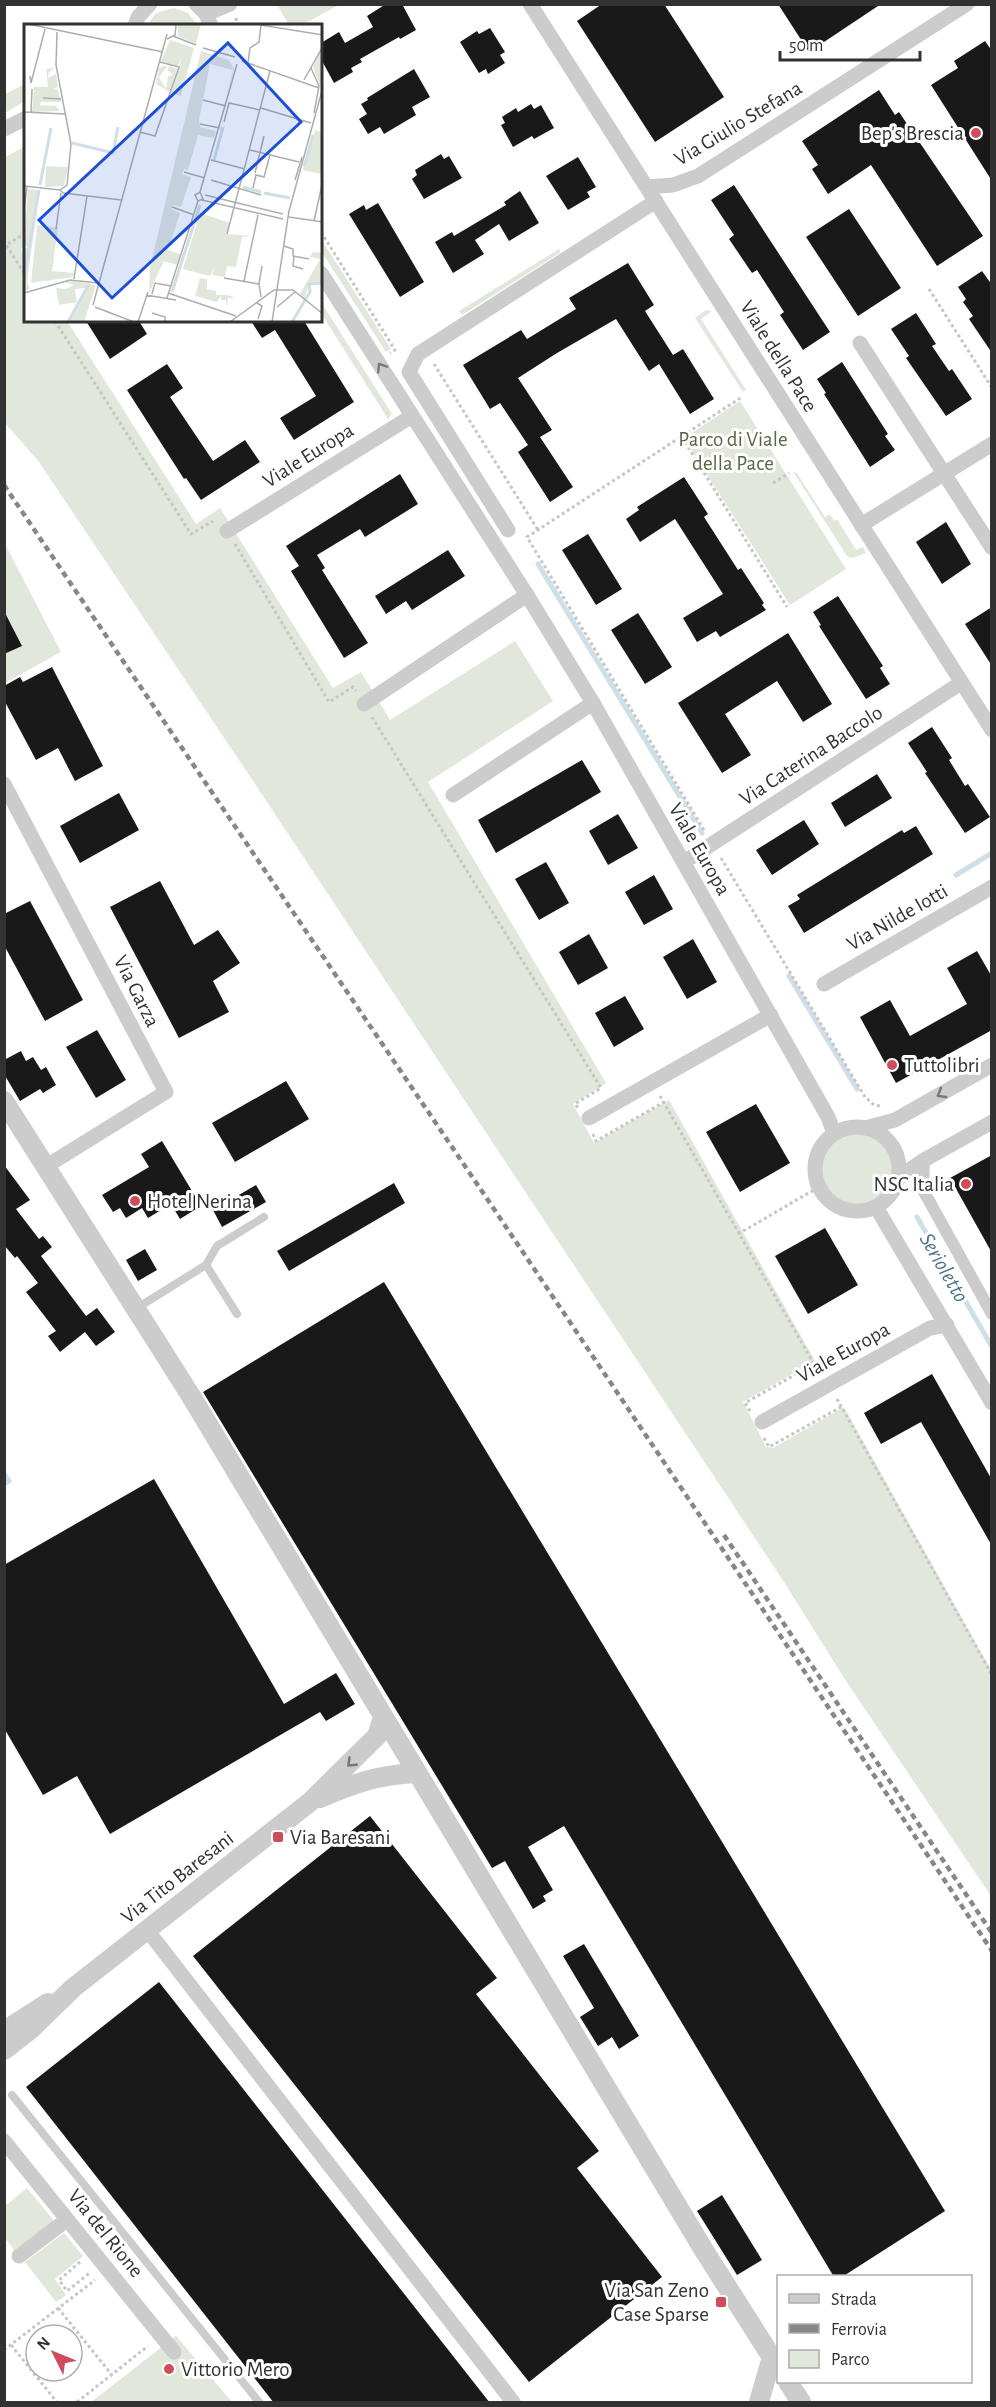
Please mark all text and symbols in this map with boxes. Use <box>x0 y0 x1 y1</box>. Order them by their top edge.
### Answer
inset map <box>24 24 322 322</box>
scale bar <box>780 24 920 62</box>
text: 50 m <box>789 37 823 55</box>
street label: Via Giulio Stefana <box>671 77 806 170</box>
place label: Bep's Brescia <box>861 123 964 144</box>
marker: Bep's Brescia <box>969 126 983 140</box>
street label: Viale della Pace <box>736 297 821 416</box>
one-way arrow <box>377 362 388 373</box>
street label: Viale Europa <box>259 419 358 492</box>
park label: Parco di Viale della Pace <box>678 429 788 474</box>
street label: Via Caterina Baccolo <box>736 702 886 809</box>
street label: Viale Europa <box>665 800 734 899</box>
street label: Via Nilde Iotti <box>843 880 951 955</box>
street label: Via Garza <box>110 952 164 1031</box>
place label: Tuttolibri <box>904 1055 980 1076</box>
marker: Tuttolibri <box>885 1058 899 1072</box>
one-way arrow <box>937 1087 947 1098</box>
place label: NSC Italia <box>874 1174 954 1195</box>
marker: NSC Italia <box>959 1177 973 1191</box>
place label: Hotel Nerina <box>147 1191 252 1212</box>
marker: Hotel Nerina <box>128 1194 142 1208</box>
water label: Serioletto <box>916 1229 973 1306</box>
street label: Viale Europa <box>793 1318 893 1387</box>
one-way arrow <box>347 1756 357 1767</box>
street label: Via Tito Baresani <box>117 1827 237 1928</box>
place label: Via Baresani <box>290 1827 391 1848</box>
marker: Via Baresani <box>271 1830 285 1844</box>
street label: Via del Rione <box>64 2185 147 2281</box>
legend <box>777 2275 972 2383</box>
place label: Via San Zeno Case Sparse <box>604 2280 709 2325</box>
text: Strada <box>831 2291 877 2309</box>
marker: Via San Zeno Case Sparse <box>714 2295 728 2309</box>
text: Ferrovia <box>831 2321 887 2339</box>
north arrow <box>24 2323 84 2383</box>
text: N <box>34 2334 53 2353</box>
text: Parco <box>831 2351 870 2369</box>
place label: Vittorio Mero <box>181 2359 290 2380</box>
marker: Vittorio Mero <box>162 2362 176 2376</box>

